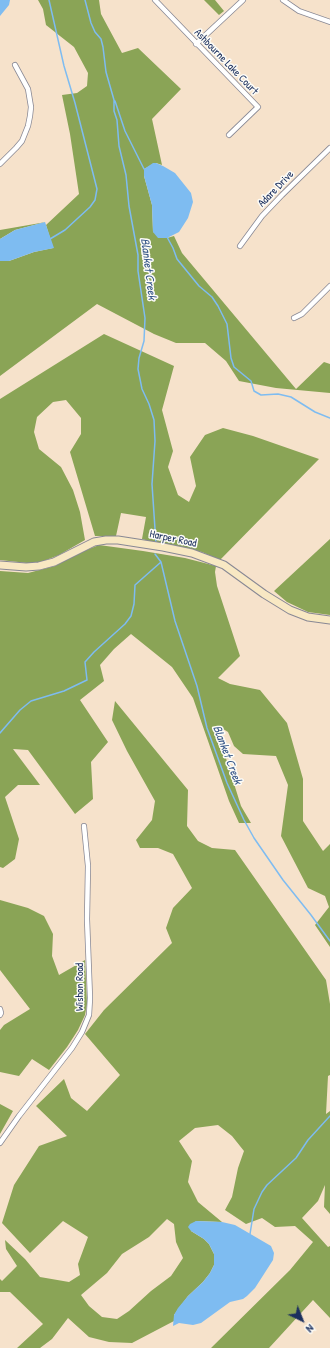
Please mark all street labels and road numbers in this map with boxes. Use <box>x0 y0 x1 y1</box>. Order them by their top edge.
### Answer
street label: Ashbourne Lake Court <box>191 26 261 98</box>
street label: Adare Drive <box>255 168 297 210</box>
street label: Harper Road <box>148 528 198 550</box>
street label: Wishon Road <box>73 963 87 1011</box>

